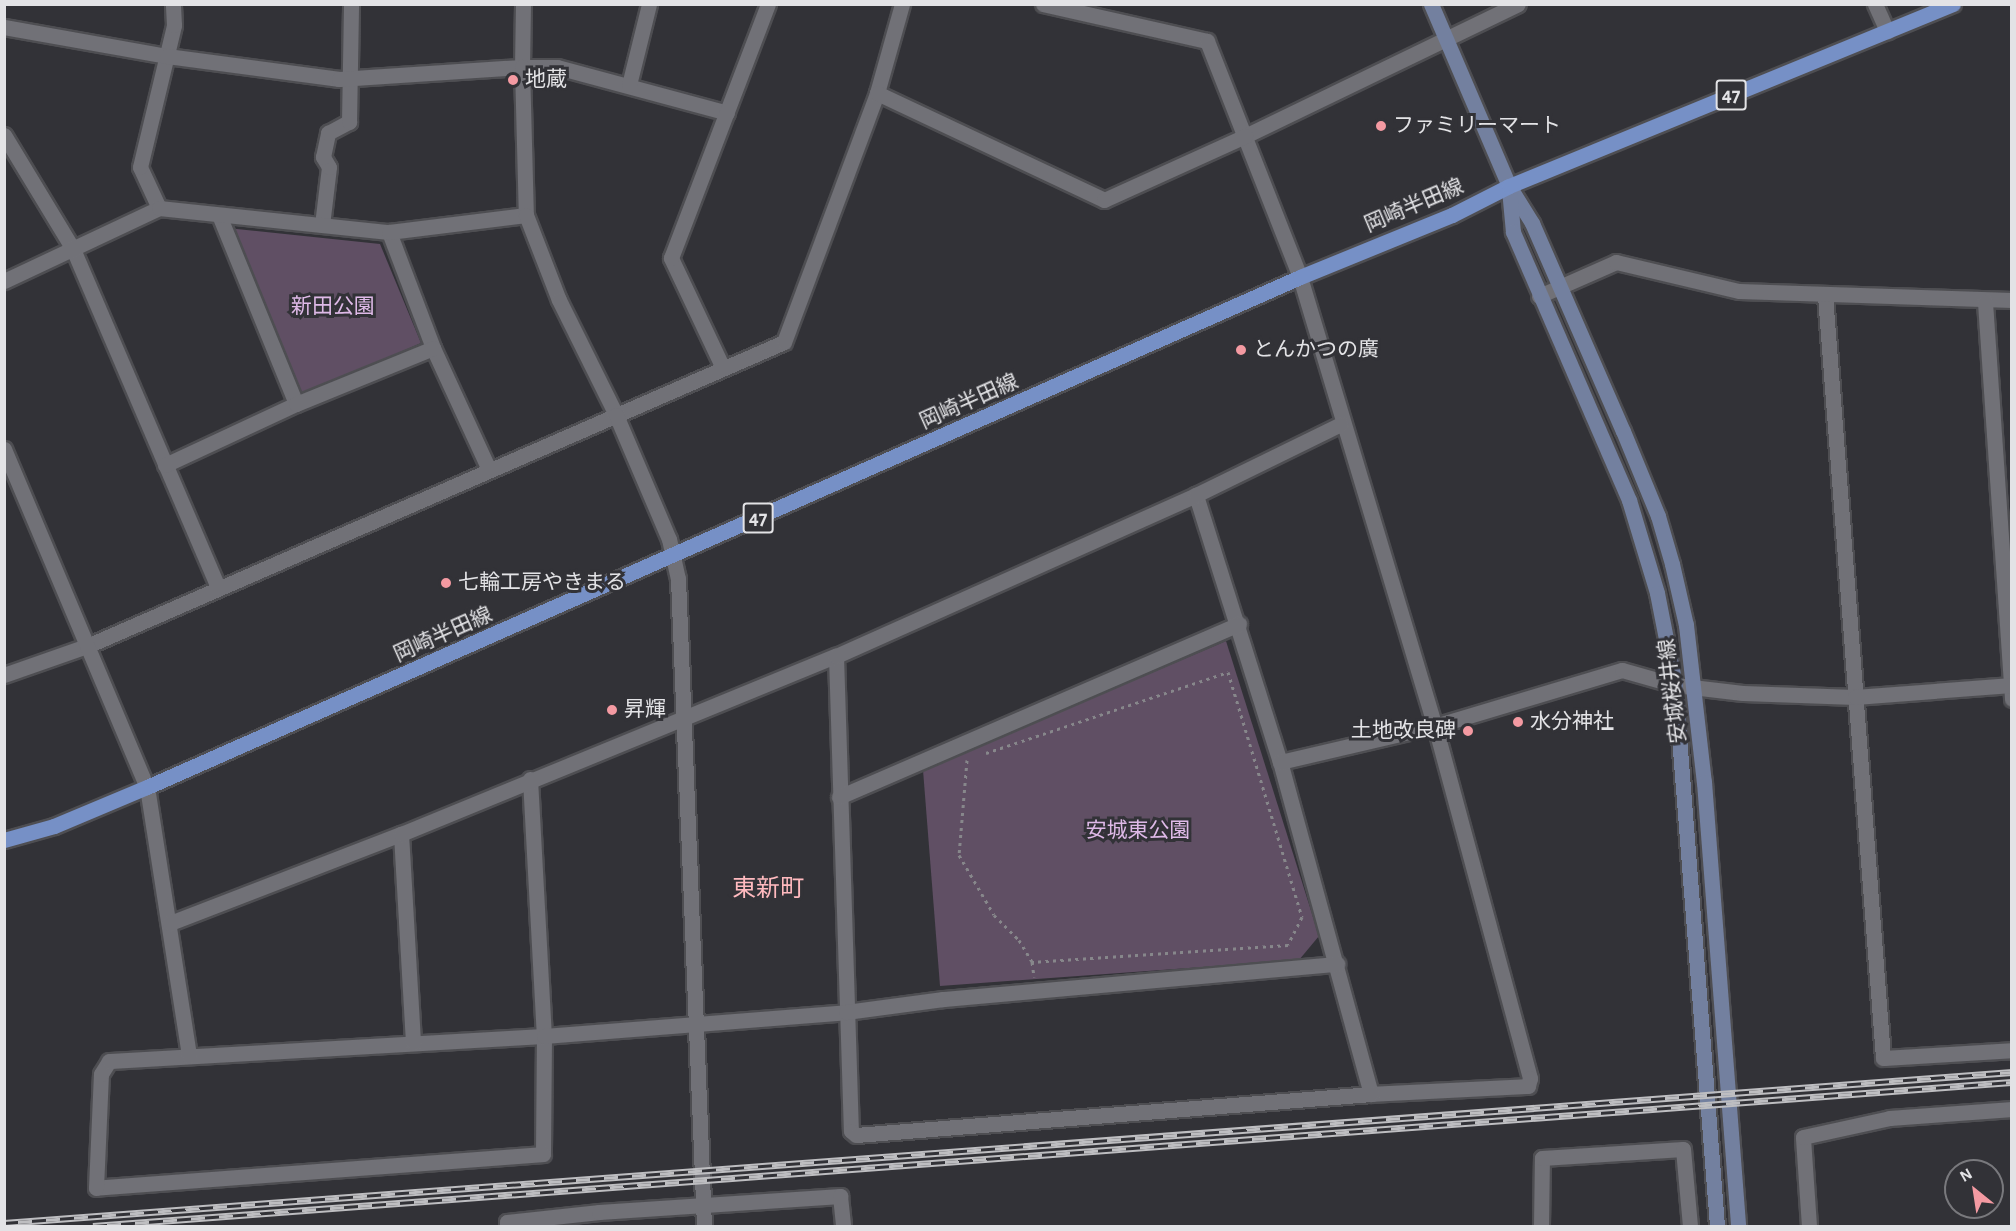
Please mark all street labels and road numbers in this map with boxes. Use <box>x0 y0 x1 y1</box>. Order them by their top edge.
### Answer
road number: 47 <box>1714 78 1748 112</box>
street label: 岡崎半田線 <box>1361 174 1467 238</box>
street label: 岡崎半田線 <box>916 369 1022 435</box>
road number: 47 <box>742 501 774 535</box>
street label: 岡崎半田線 <box>390 602 496 668</box>
street label: 安城桜井線 <box>1654 637 1692 745</box>

